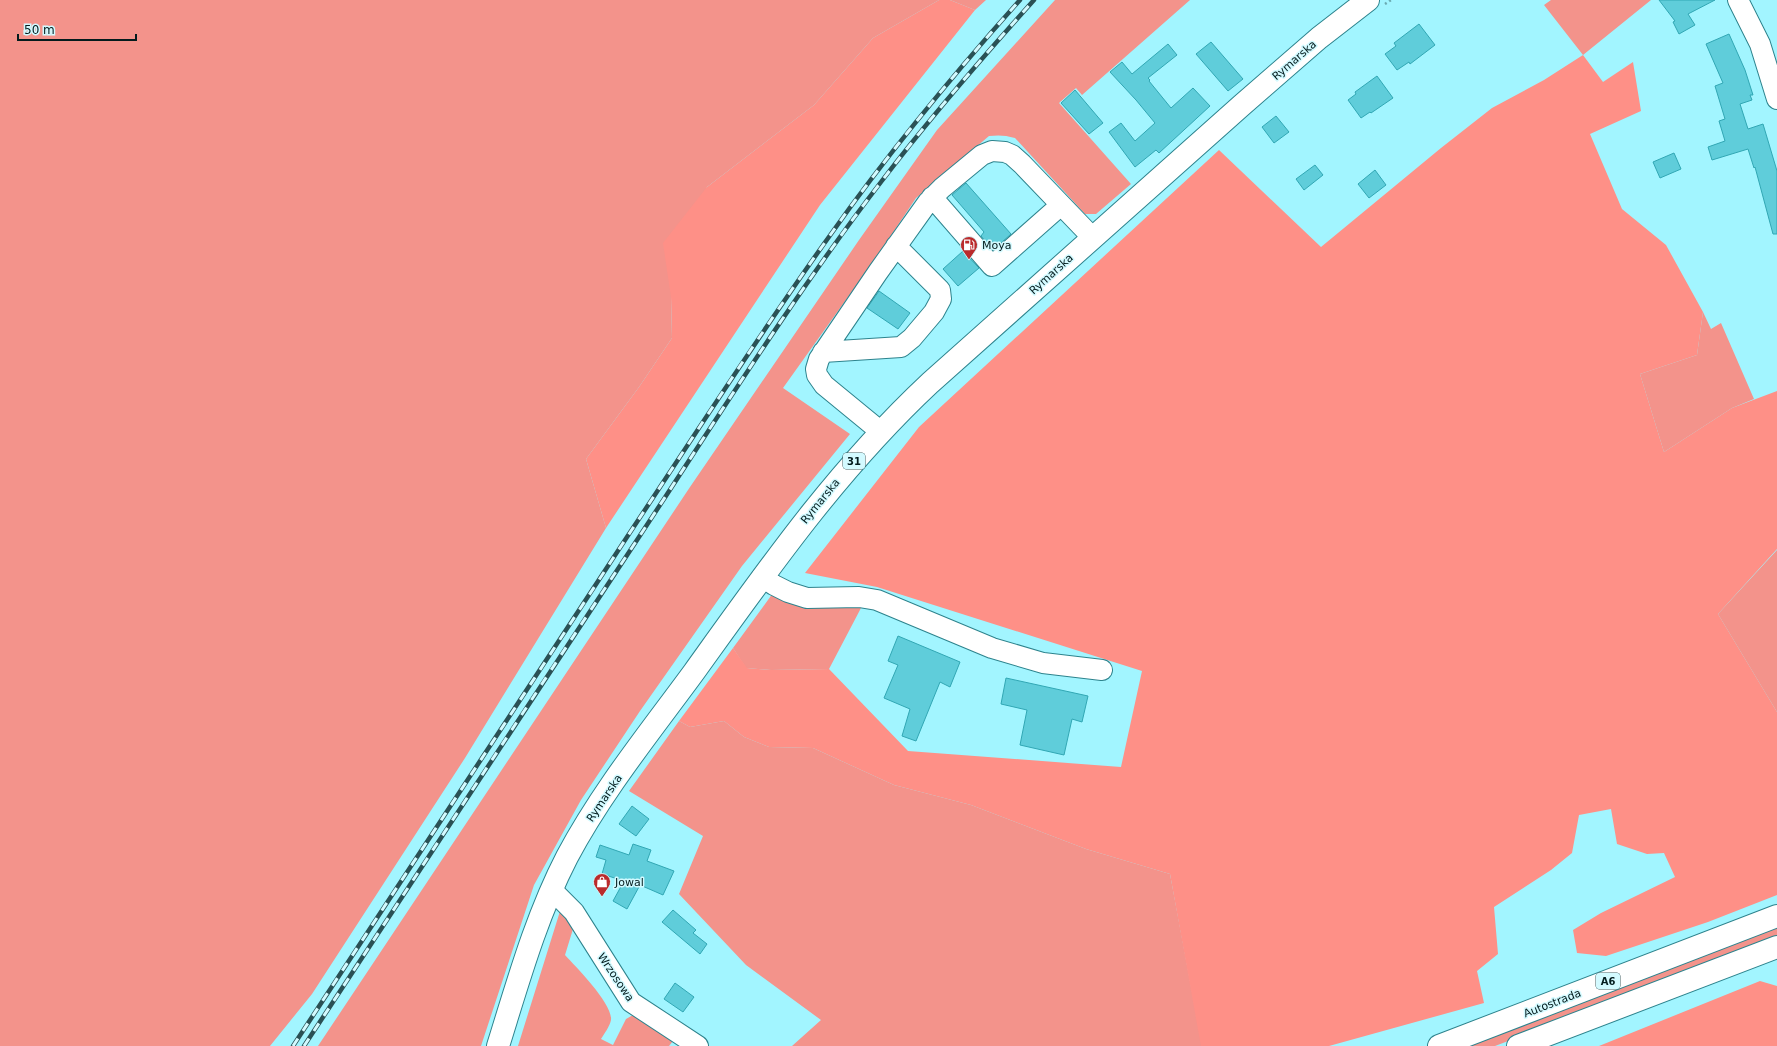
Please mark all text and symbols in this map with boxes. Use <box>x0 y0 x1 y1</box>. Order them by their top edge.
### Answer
scale bar <box>18 16 136 42</box>
text: 50 m <box>24 23 55 37</box>
street label: Rymarska <box>1270 38 1319 83</box>
fuel station icon: Moya <box>959 235 979 260</box>
place label: Moya <box>982 239 1011 252</box>
street label: Rymarska <box>1027 251 1076 297</box>
road number: 31 <box>843 453 865 469</box>
street label: Rymarska <box>798 476 842 526</box>
street label: Rymarska <box>584 772 625 824</box>
shop icon: Jowal <box>592 872 612 897</box>
place label: Jowal <box>614 876 644 889</box>
street label: Wrzosowa <box>595 951 637 1004</box>
road number: A6 <box>1596 973 1620 989</box>
street label: Autostrada <box>1522 987 1583 1020</box>

